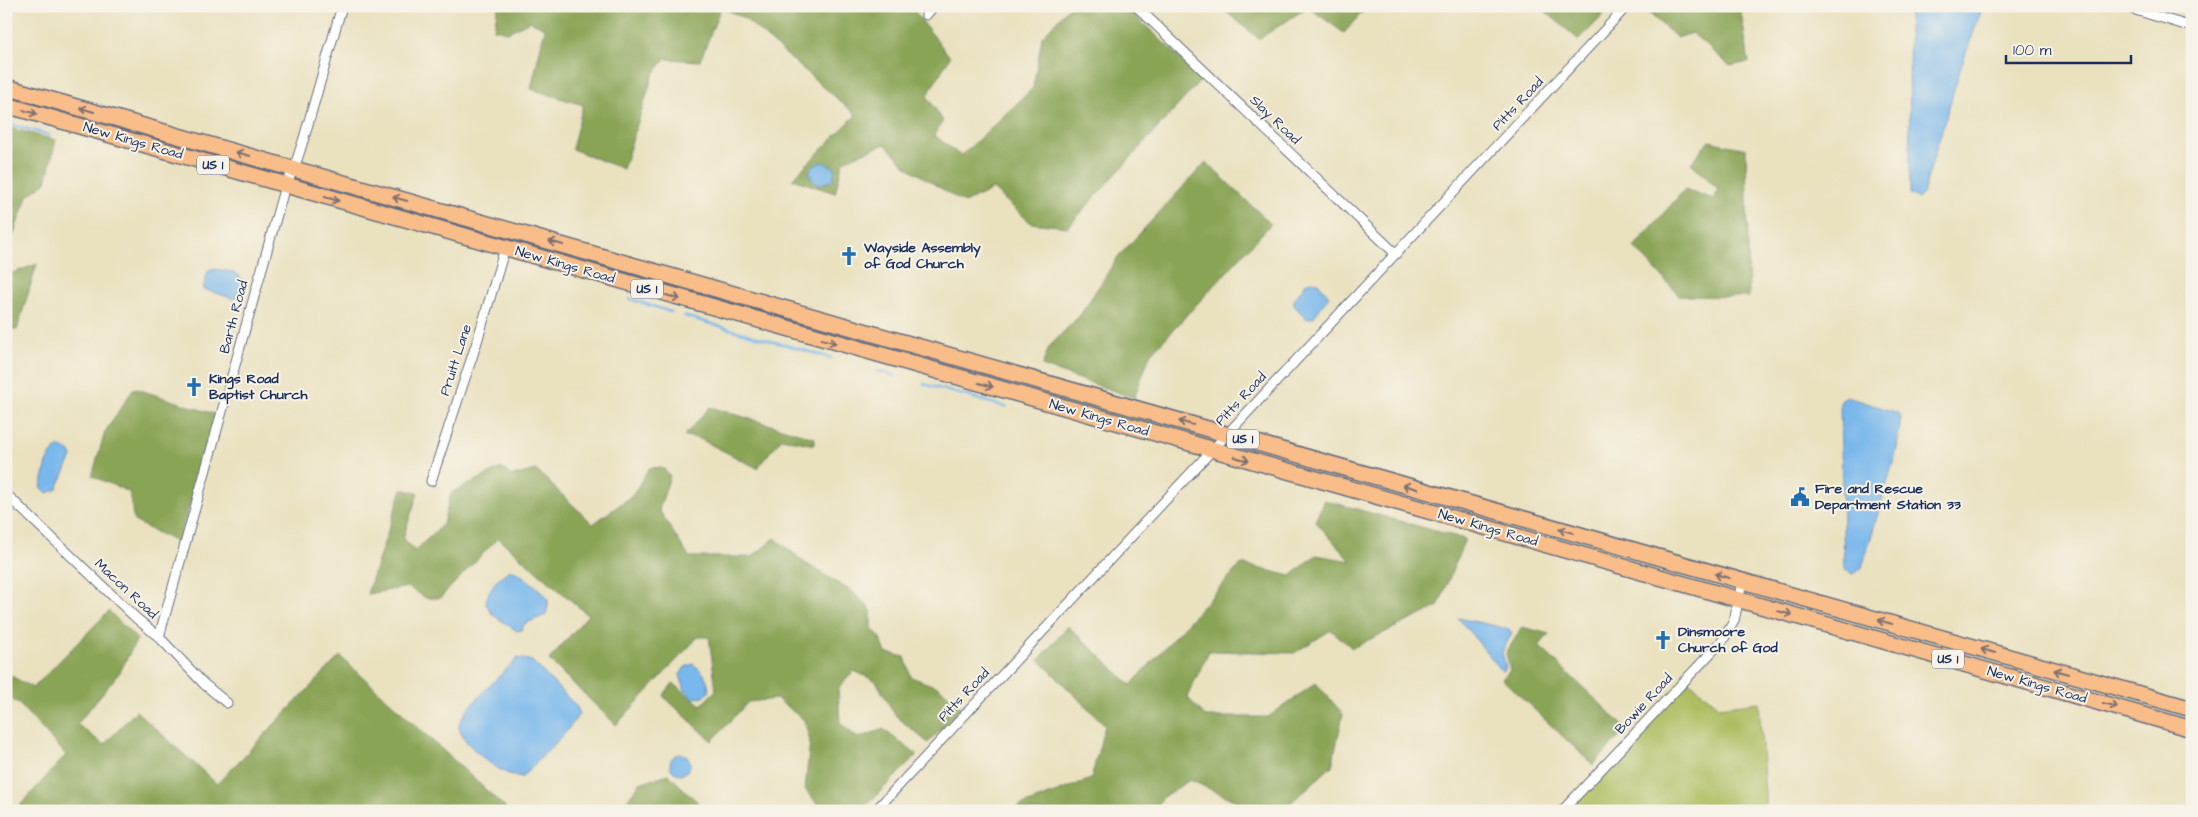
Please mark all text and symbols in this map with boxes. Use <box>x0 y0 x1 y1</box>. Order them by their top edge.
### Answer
scale bar <box>2006 32 2130 64</box>
text: 100 m <box>2013 40 2052 61</box>
street label: Pitts Road <box>1488 73 1548 135</box>
street label: Slay Road <box>1245 91 1305 149</box>
one-way arrow <box>79 104 95 114</box>
one-way arrow <box>22 108 38 118</box>
street label: New Kings Road <box>81 117 185 165</box>
one-way arrow <box>236 149 252 159</box>
road number: US 1 <box>197 156 229 174</box>
one-way arrow <box>392 194 408 203</box>
one-way arrow <box>323 195 339 204</box>
one-way arrow <box>548 238 564 248</box>
place label: Wayside Assembly of God Church <box>863 238 981 274</box>
street label: New Kings Road <box>513 241 617 289</box>
church icon: Wayside Assembly of God Church <box>838 245 860 267</box>
street label: Barth Road <box>215 278 253 356</box>
road number: US 1 <box>631 280 663 298</box>
one-way arrow <box>665 292 681 302</box>
street label: Pruitt Lane <box>435 321 477 398</box>
one-way arrow <box>821 337 837 346</box>
street label: Pitts Road <box>1211 368 1271 430</box>
place label: Kings Road Baptist Church <box>209 369 308 405</box>
church icon: Kings Road Baptist Church <box>183 376 205 398</box>
one-way arrow <box>977 381 993 391</box>
street label: New Kings Road <box>1047 394 1151 442</box>
one-way arrow <box>1179 418 1195 428</box>
road number: US 1 <box>1227 429 1259 448</box>
one-way arrow <box>1233 454 1249 464</box>
place label: Fire and Rescue Department Station 33 <box>1815 479 1962 515</box>
one-way arrow <box>1402 481 1418 491</box>
public building icon: Fire and Rescue Department Station 33 <box>1789 486 1811 508</box>
street label: New Kings Road <box>1436 504 1540 552</box>
one-way arrow <box>1559 526 1575 536</box>
street label: Macon Road <box>90 554 162 624</box>
one-way arrow <box>1715 571 1731 580</box>
one-way arrow <box>1777 609 1793 618</box>
one-way arrow <box>1877 617 1893 627</box>
place label: Dinsmoore Church of God <box>1678 622 1778 658</box>
church icon: Dinsmoore Church of God <box>1652 629 1674 651</box>
one-way arrow <box>1980 646 1996 656</box>
road number: US 1 <box>1932 650 1964 669</box>
street label: New Kings Road <box>1985 661 2089 709</box>
street label: Pitts Road <box>934 664 994 726</box>
one-way arrow <box>2053 667 2069 677</box>
street label: Bowie Road <box>1611 669 1677 739</box>
one-way arrow <box>2101 701 2117 711</box>

